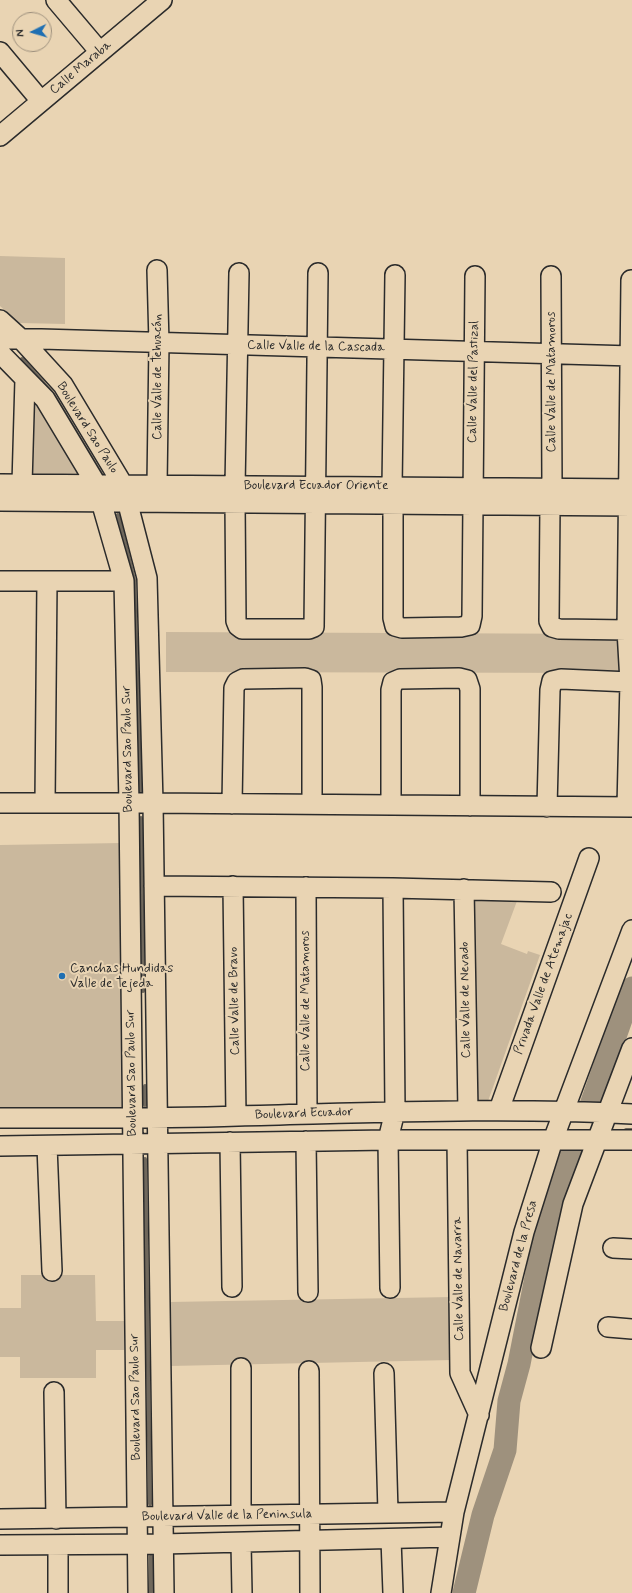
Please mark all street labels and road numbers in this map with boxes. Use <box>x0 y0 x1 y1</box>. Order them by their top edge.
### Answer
street label: Calle Maraba <box>47 38 115 98</box>
street label: Calle Valle de Matamoros <box>544 311 560 453</box>
street label: Calle Valle de Tehuacán <box>150 314 166 440</box>
street label: Calle Valle del Pastizal <box>465 321 483 443</box>
street label: Calle Valle de la Cascada <box>247 338 385 356</box>
street label: Boulevard Sao Paulo <box>53 380 121 476</box>
street label: Boulevard Ecuador Oriente <box>244 478 388 494</box>
street label: Boulevard Sao Paulo Sur <box>119 685 137 813</box>
street label: Privada Valle de Atemajac <box>511 911 577 1057</box>
street label: Calle Valle de Matamoros <box>298 930 314 1072</box>
street label: Calle Valle de Nevado <box>457 942 475 1058</box>
street label: Calle Valle de Bravo <box>226 947 244 1055</box>
street label: Boulevard Sao Paulo Sur <box>123 1009 141 1137</box>
street label: Boulevard Ecuador <box>255 1104 353 1124</box>
street label: Boulevard de la Presa <box>497 1199 541 1313</box>
street label: Calle Valle de Navarra <box>450 1217 468 1341</box>
street label: Boulevard Sao Paulo Sur <box>127 1333 145 1461</box>
street label: Boulevard Valle de la Peninsula <box>142 1507 312 1525</box>

